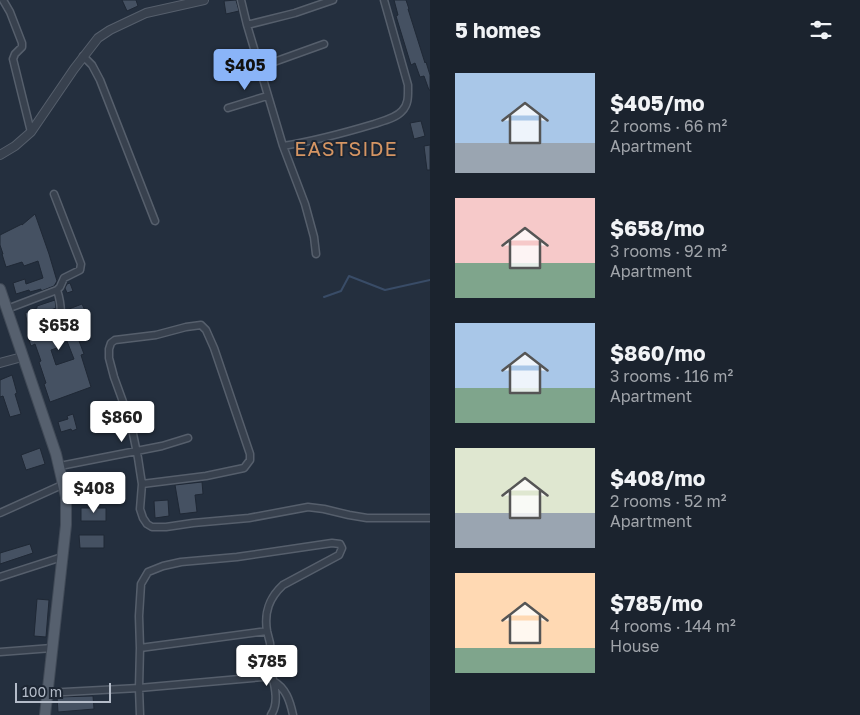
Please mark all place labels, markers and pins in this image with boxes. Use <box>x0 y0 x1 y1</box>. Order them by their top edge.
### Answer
pin: $405 <box>215 48 275 91</box>
pin: $658 <box>29 308 89 351</box>
pin: $860 <box>92 400 152 443</box>
pin: $408 <box>64 472 124 514</box>
pin: $785 <box>237 644 297 687</box>

